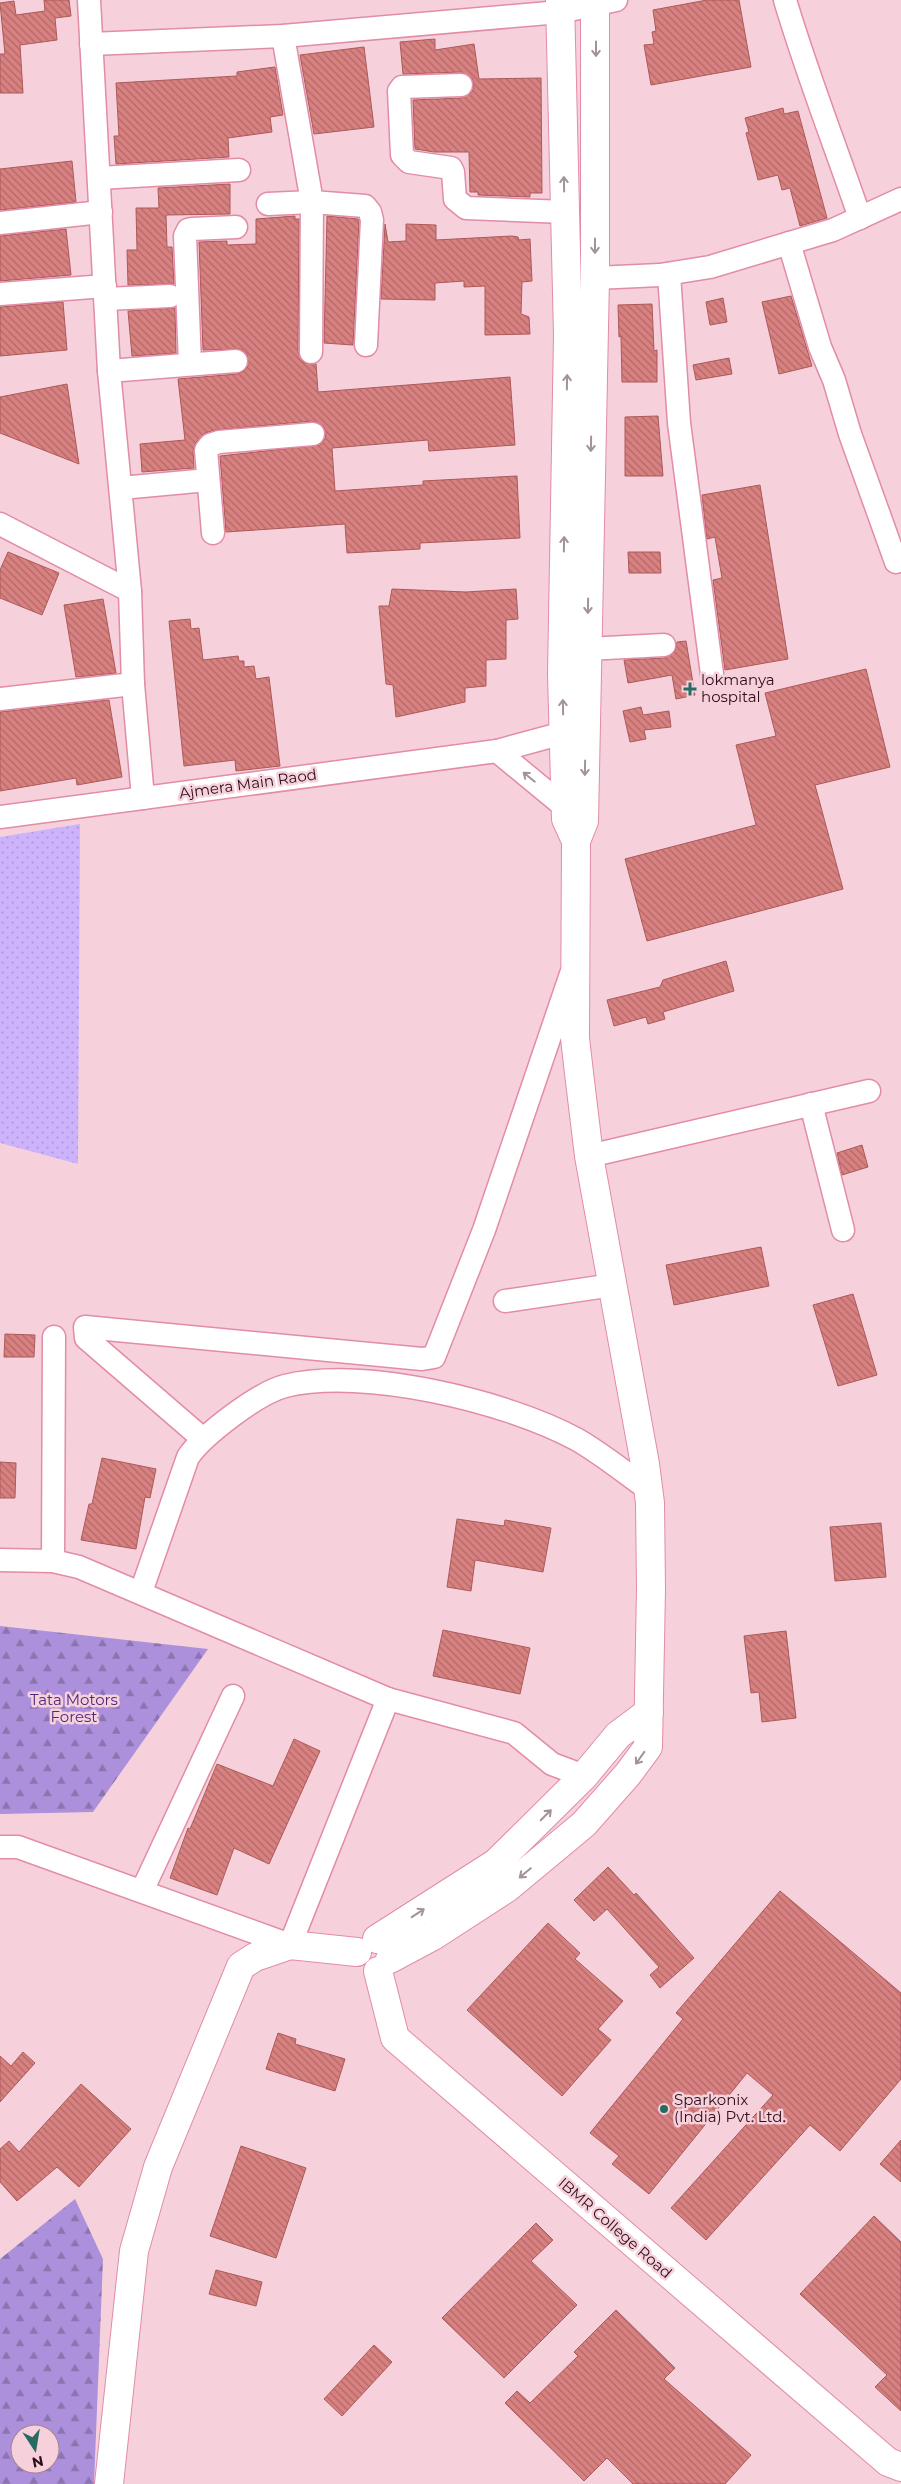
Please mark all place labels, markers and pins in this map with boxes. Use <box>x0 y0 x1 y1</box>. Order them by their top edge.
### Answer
place label: lokmanya hospital <box>701 670 775 706</box>
marker: lokmanya hospital <box>683 682 697 696</box>
place label: Sparkonix (India) Pvt. Ltd. <box>674 2090 786 2126</box>
marker: Sparkonix (India) Pvt. Ltd. <box>658 2103 670 2115</box>

